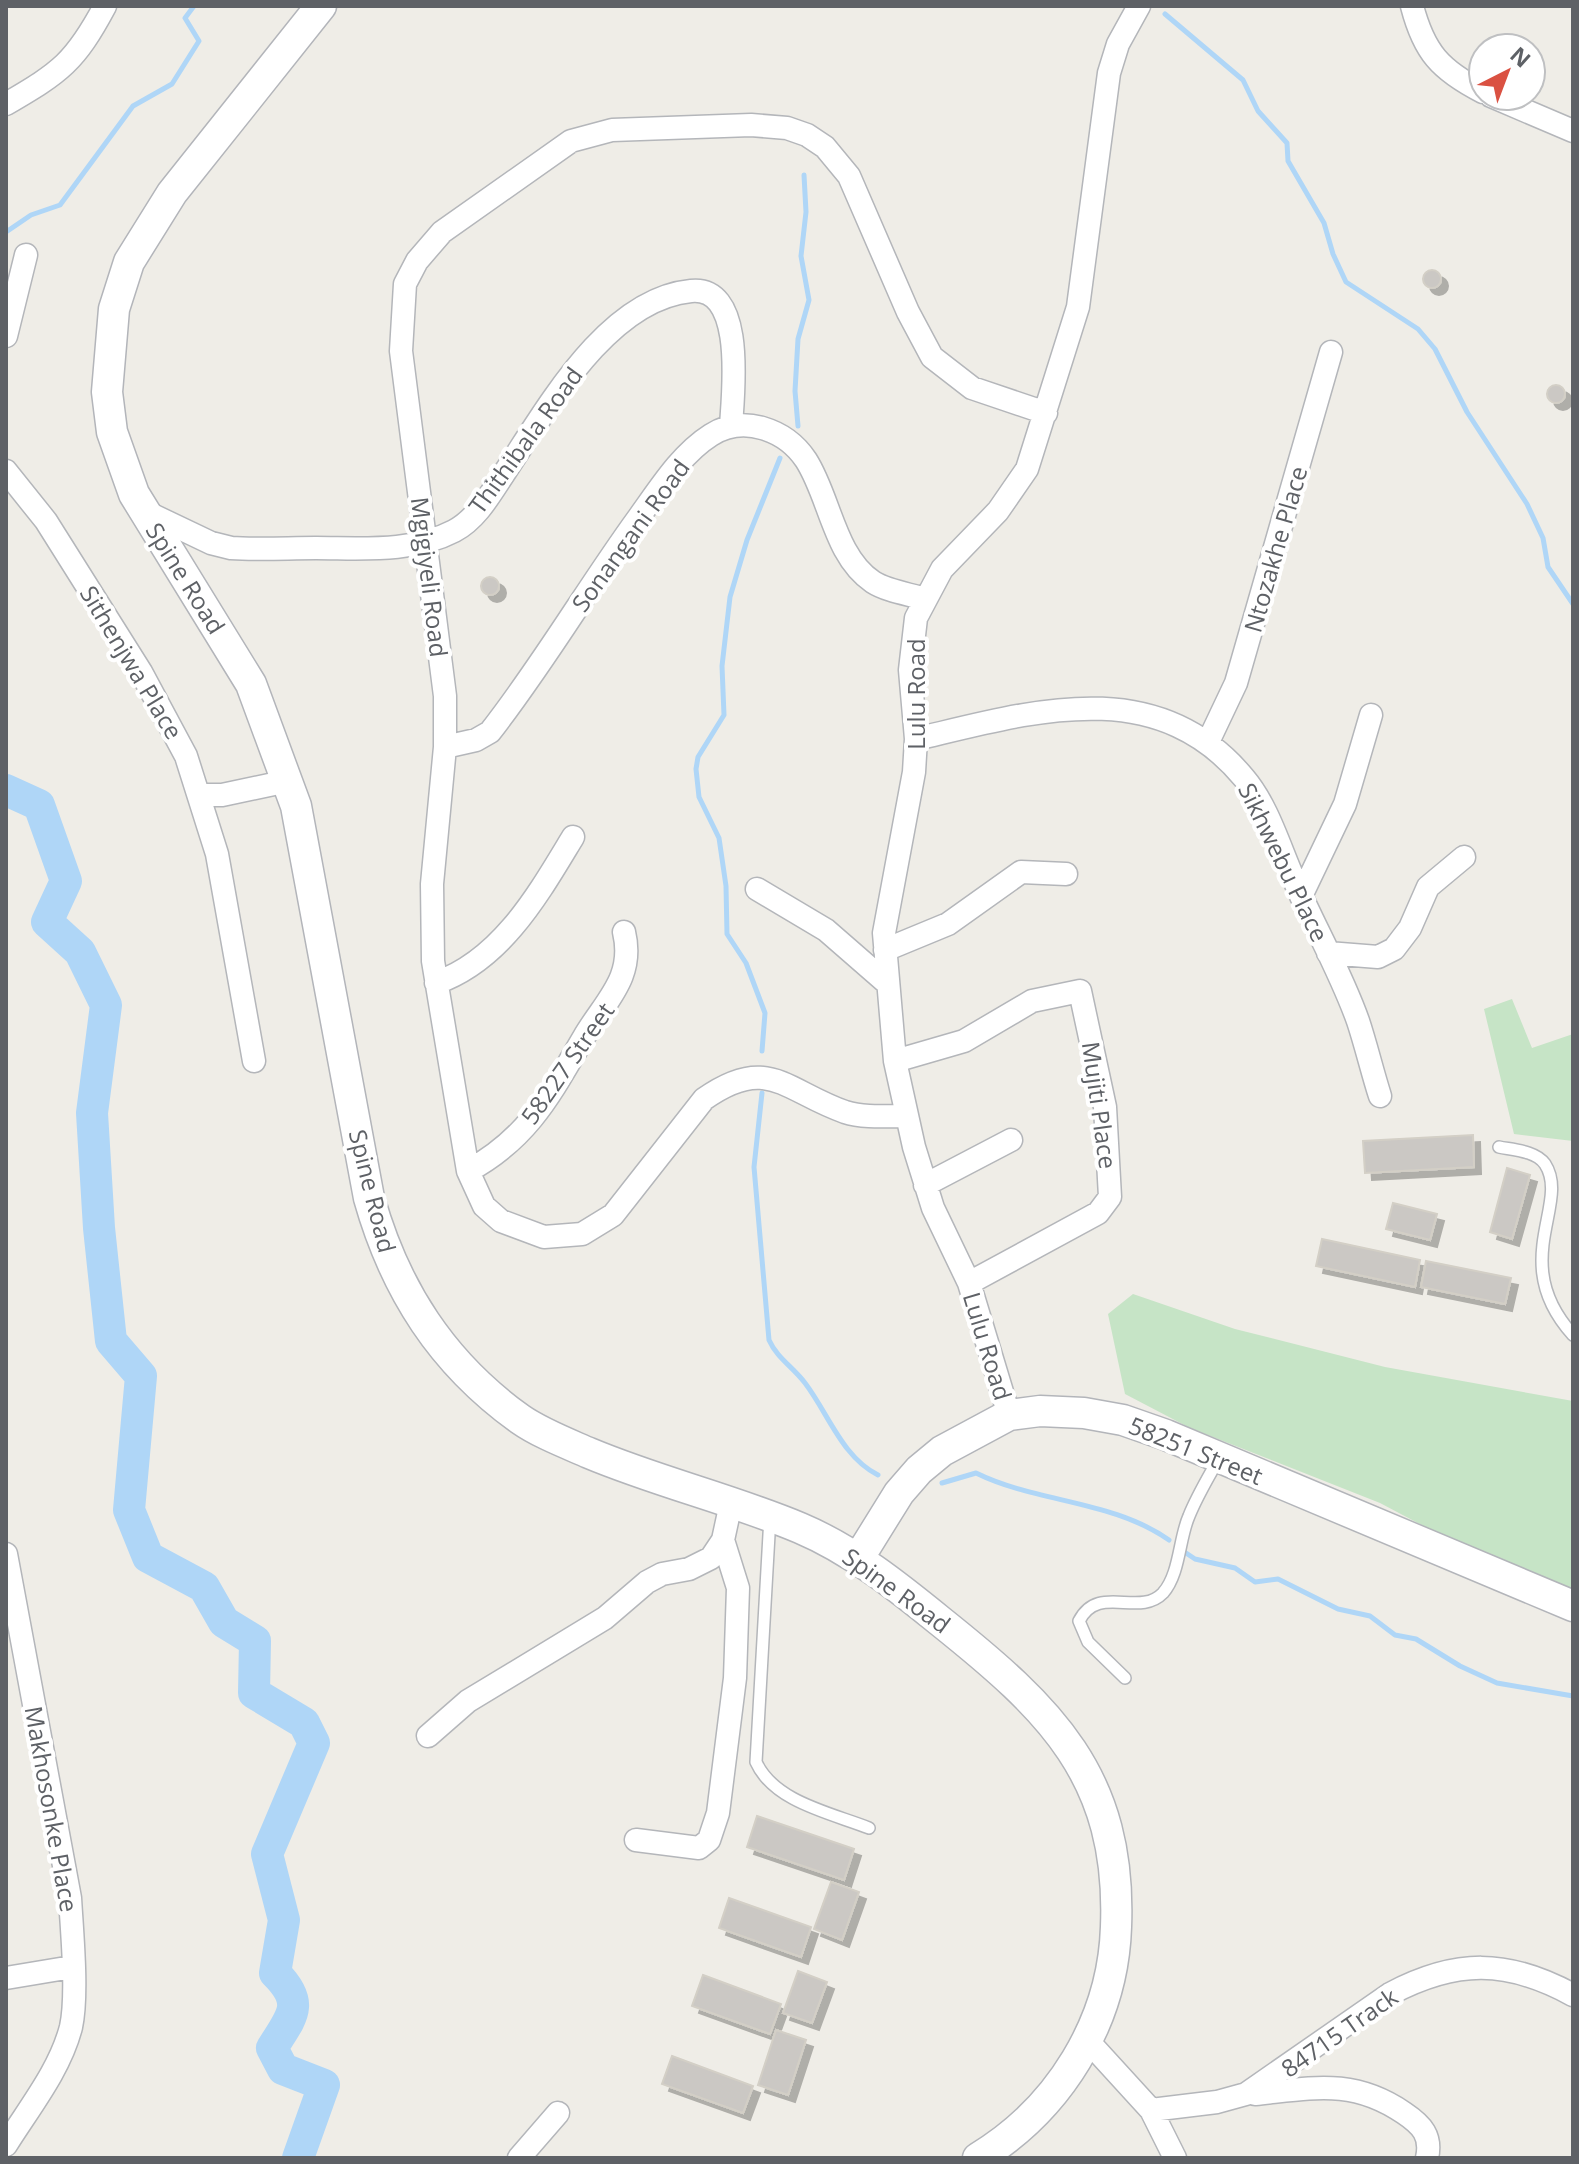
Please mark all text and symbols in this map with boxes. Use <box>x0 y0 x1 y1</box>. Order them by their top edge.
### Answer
north arrow <box>1467 32 1547 112</box>
text: N <box>1504 39 1538 74</box>
street label: Thithibala Road <box>460 360 590 520</box>
street label: Sonangani Road <box>563 452 697 618</box>
street label: Ntozakhe Place <box>1236 462 1314 636</box>
street label: Mgigiyeli Road <box>404 495 456 659</box>
street label: Spine Road <box>139 516 233 640</box>
street label: Sithenjwa Place <box>73 579 191 745</box>
street label: Lulu Road <box>899 638 932 750</box>
street label: Sikhwebu Place <box>1231 777 1337 947</box>
street label: 58227 Street <box>513 995 621 1131</box>
street label: Mujiti Place <box>1075 1039 1125 1171</box>
street label: Spine Road <box>342 1126 404 1256</box>
street label: Lulu Road <box>956 1288 1020 1404</box>
street label: 58251 Street <box>1124 1408 1268 1492</box>
street label: Spine Road <box>836 1540 958 1640</box>
street label: Makhosonke Place <box>18 1704 86 1914</box>
street label: 84715 Track <box>1274 1979 1404 2084</box>

